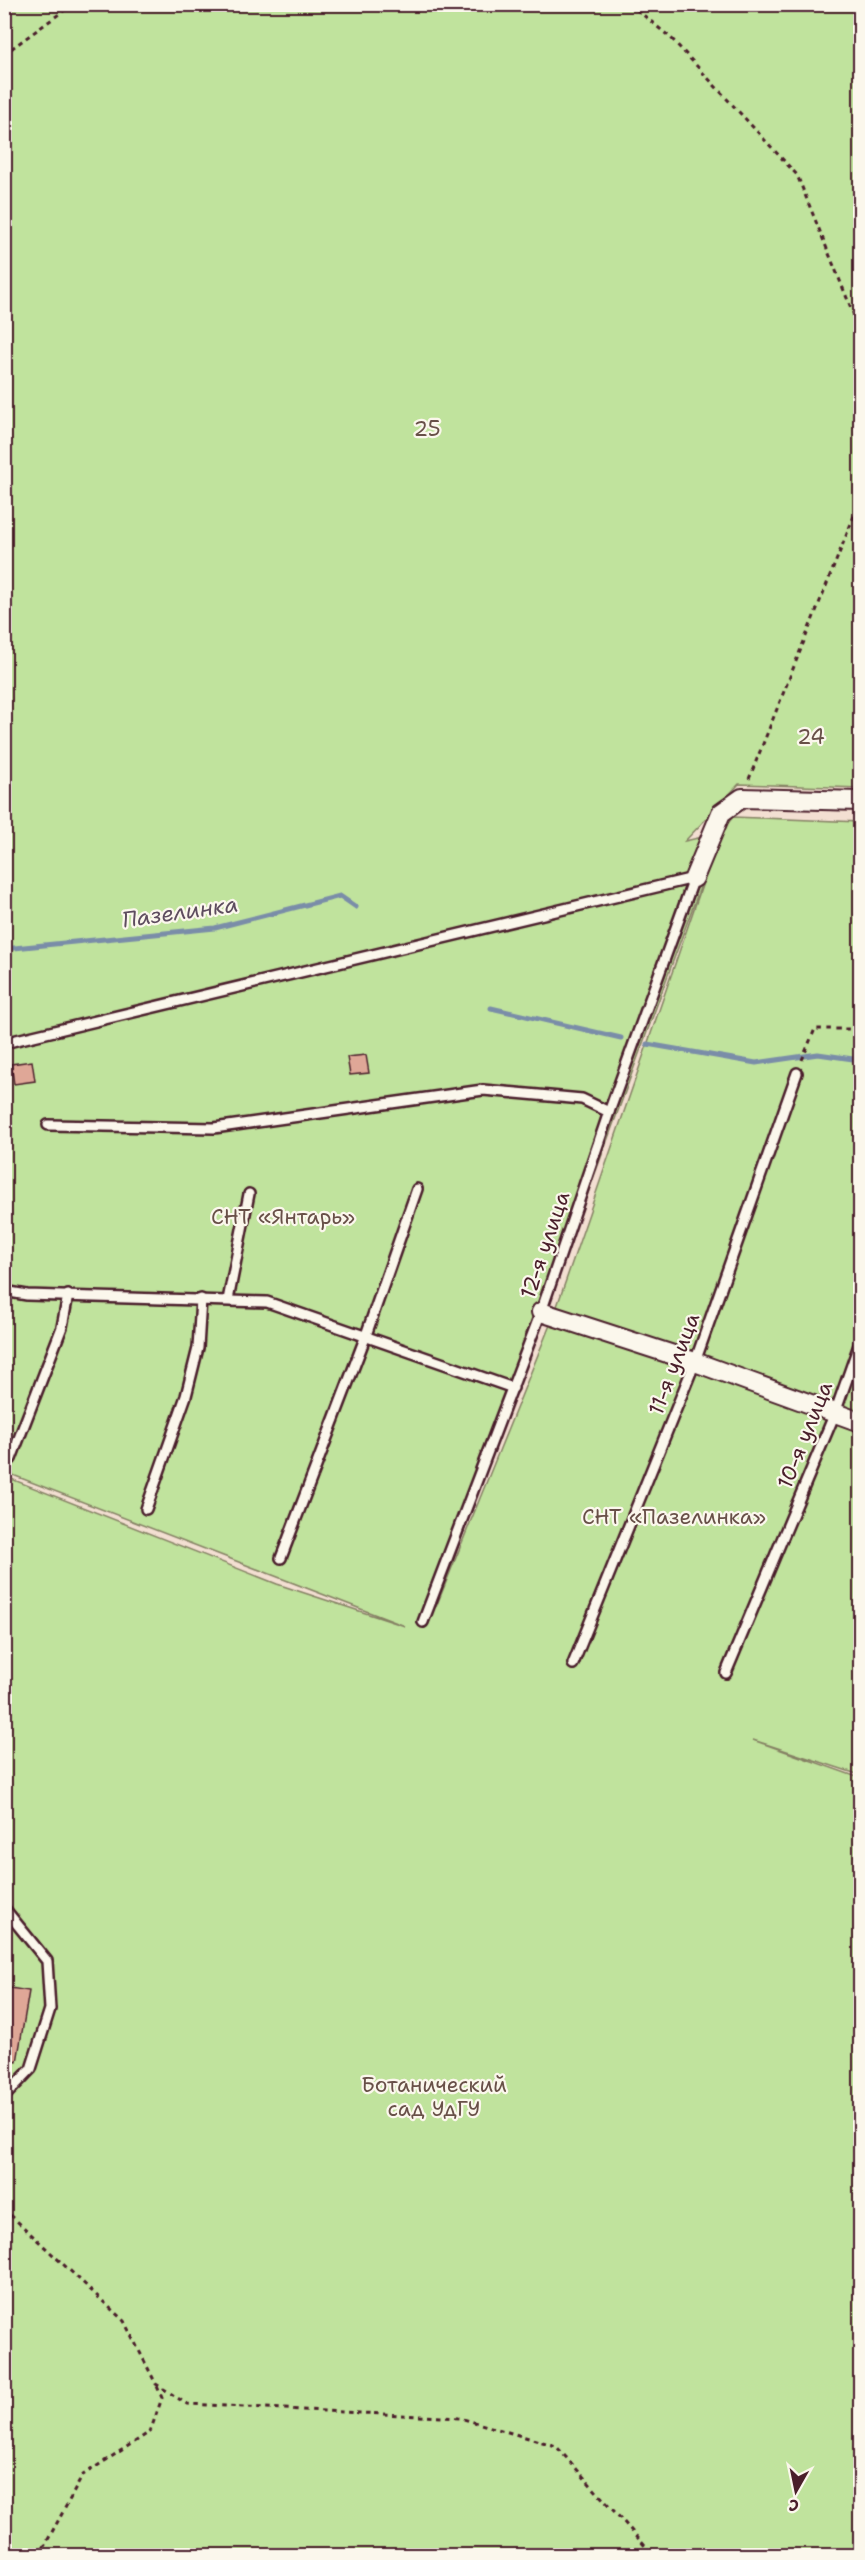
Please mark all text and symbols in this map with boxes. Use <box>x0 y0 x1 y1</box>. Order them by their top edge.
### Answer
park label: 25 <box>413 415 441 443</box>
park label: 24 <box>797 723 825 751</box>
water label: Пазелинка <box>120 890 240 934</box>
street label: 12-я улица <box>514 1188 576 1302</box>
park label: СНТ «Янтарь» <box>211 1203 355 1231</box>
street label: 11-я улица <box>642 1309 706 1419</box>
street label: 10-я улица <box>771 1377 839 1493</box>
park label: СНТ «Пазелинка» <box>582 1503 766 1531</box>
park label: Ботанический сад УдГУ <box>361 2071 507 2123</box>
north arrow <box>766 2461 826 2521</box>
text: С <box>787 2494 800 2516</box>

